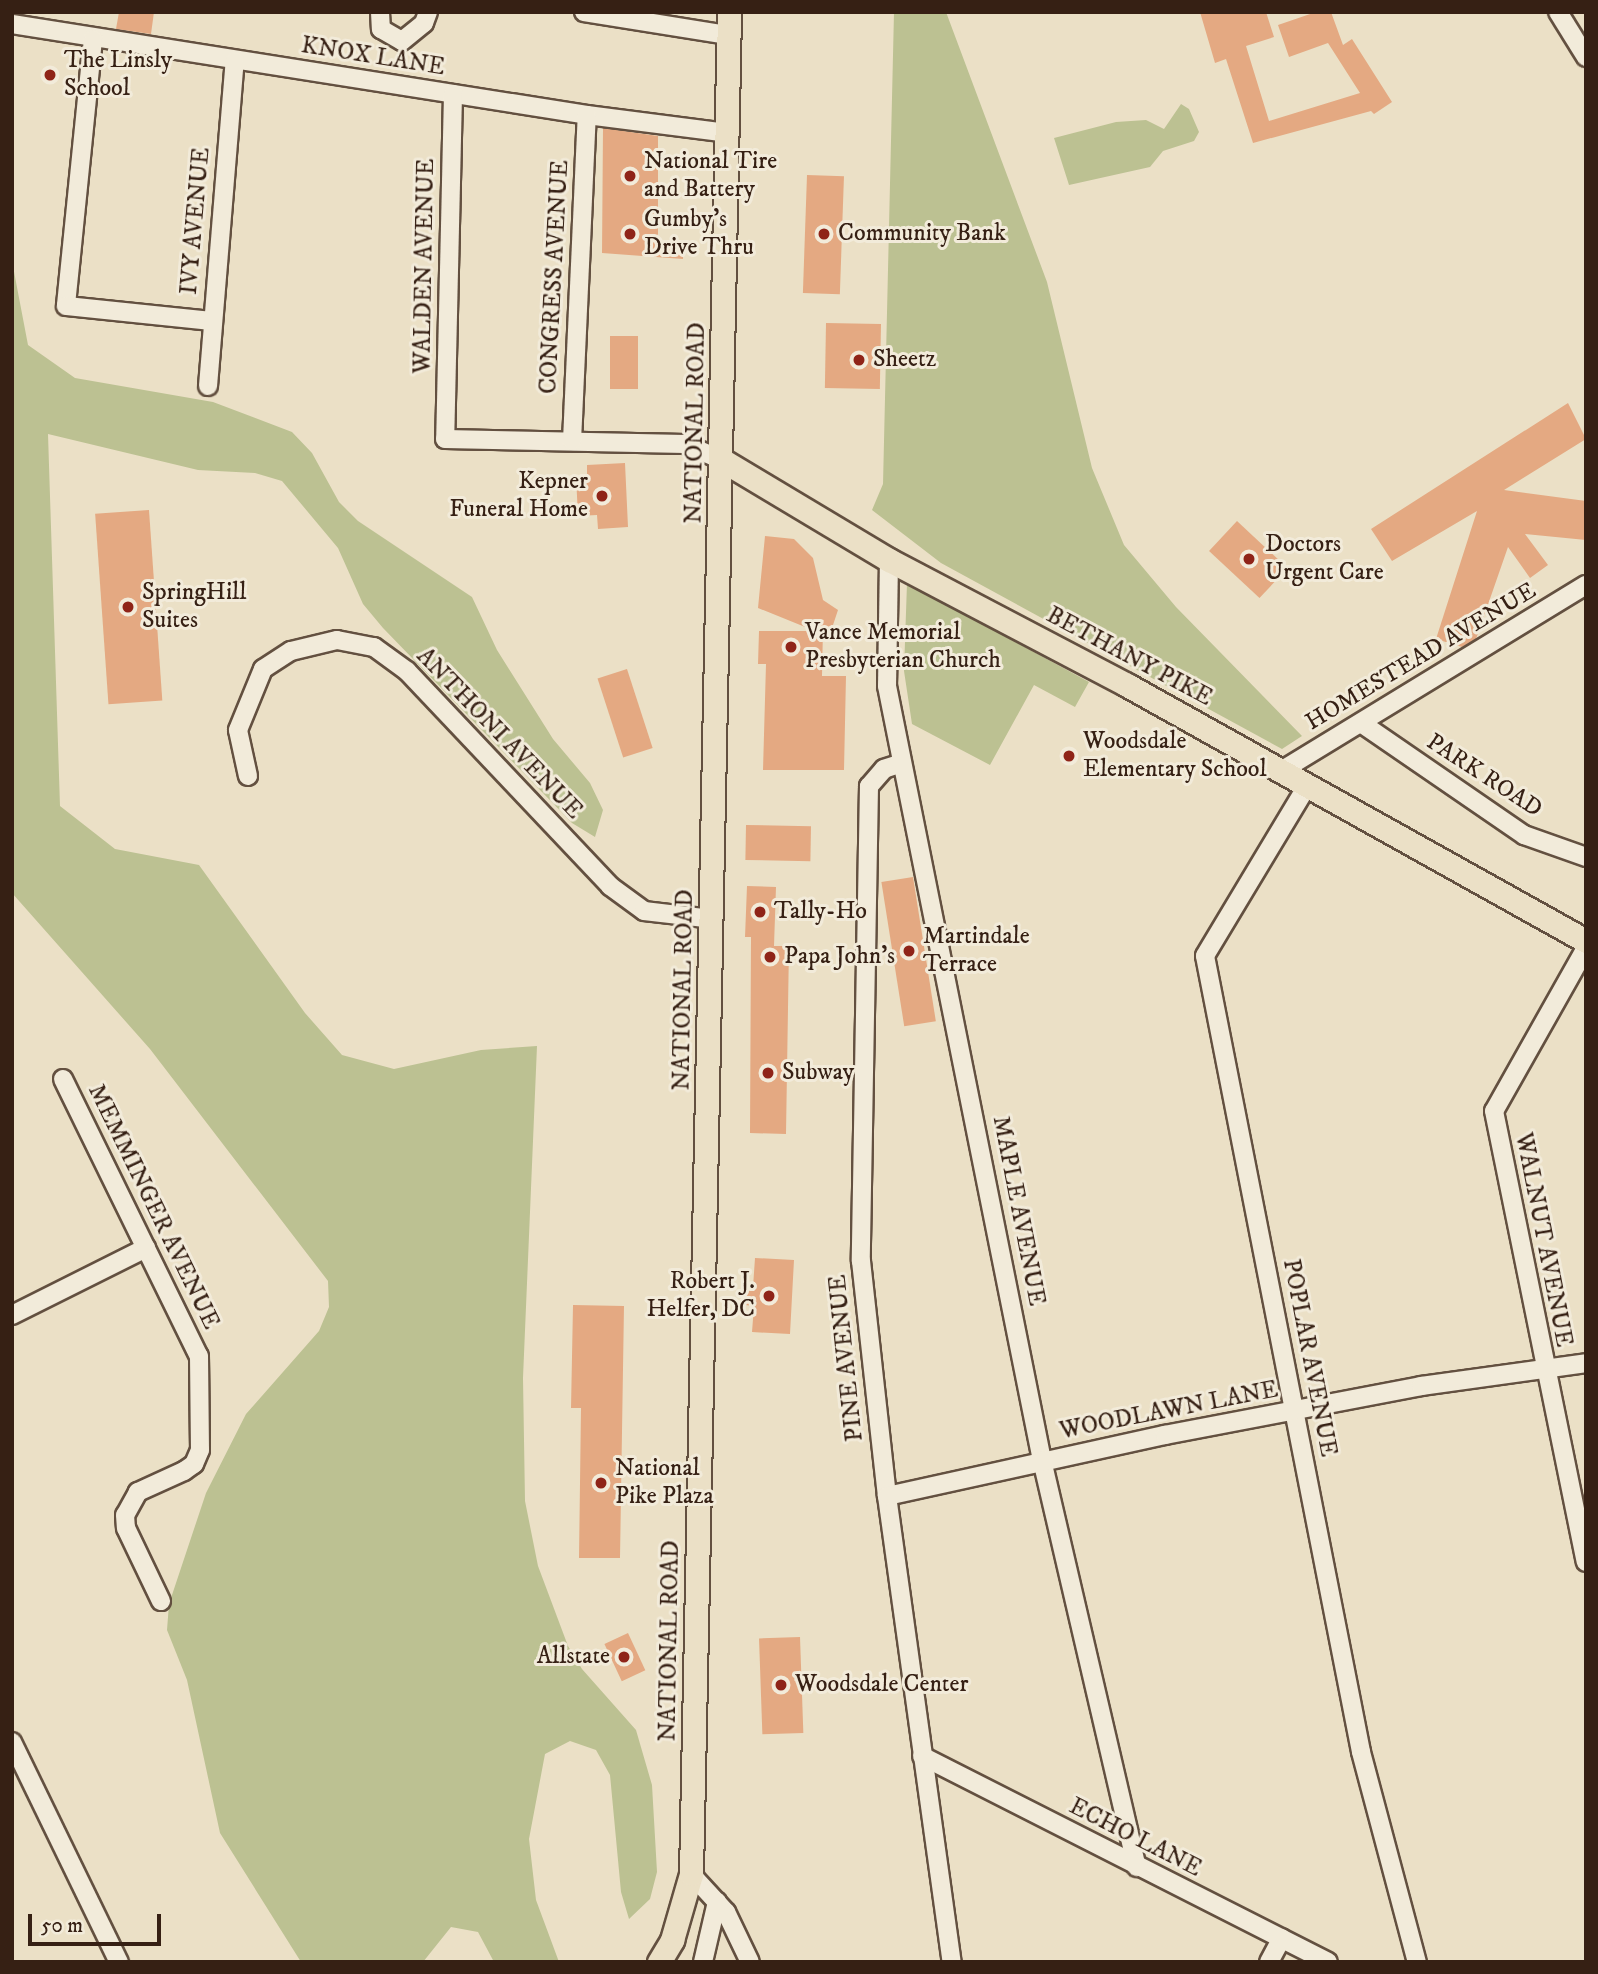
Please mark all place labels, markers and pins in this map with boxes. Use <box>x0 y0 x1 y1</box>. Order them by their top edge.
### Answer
place label: The Linsly School <box>64 47 172 103</box>
marker: The Linsly School <box>42 67 58 83</box>
place label: National Tire and Battery <box>644 148 777 204</box>
marker: National Tire and Battery <box>622 168 638 184</box>
place label: Gumby's Drive Thru <box>644 206 754 262</box>
place label: Community Bank <box>838 220 1006 248</box>
marker: Gumby's Drive Thru <box>622 226 638 242</box>
marker: Community Bank <box>816 226 832 242</box>
place label: Sheetz <box>873 346 936 374</box>
marker: Sheetz <box>851 352 867 368</box>
place label: Kepner Funeral Home <box>449 468 588 524</box>
marker: Kepner Funeral Home <box>594 488 610 504</box>
place label: Doctors Urgent Care <box>1265 531 1384 587</box>
marker: Doctors Urgent Care <box>1239 549 1259 569</box>
place label: SpringHill Suites <box>142 579 247 635</box>
marker: SpringHill Suites <box>120 599 136 615</box>
place label: Vance Memorial Presbyterian Church <box>805 619 1001 675</box>
marker: Vance Memorial Presbyterian Church <box>783 639 799 655</box>
place label: Woodsdale Elementary School <box>1083 728 1267 784</box>
marker: Woodsdale Elementary School <box>1061 748 1077 764</box>
place label: Tally-Ho <box>774 898 867 926</box>
marker: Tally-Ho <box>752 904 768 920</box>
place label: Martindale Terrace <box>923 923 1030 979</box>
place label: Papa John's <box>784 943 895 971</box>
marker: Martindale Terrace <box>901 943 917 959</box>
marker: Papa John's <box>762 949 778 965</box>
place label: Subway <box>782 1059 854 1087</box>
marker: Subway <box>760 1065 776 1081</box>
place label: Robert J. Helfer, DC <box>646 1268 755 1324</box>
marker: Robert J. Helfer, DC <box>761 1288 777 1304</box>
place label: National Pike Plaza <box>615 1455 714 1511</box>
marker: National Pike Plaza <box>593 1475 609 1491</box>
place label: Allstate <box>537 1643 610 1671</box>
marker: Allstate <box>616 1649 632 1665</box>
place label: Woodsdale Center <box>795 1671 968 1699</box>
marker: Woodsdale Center <box>773 1677 789 1693</box>

